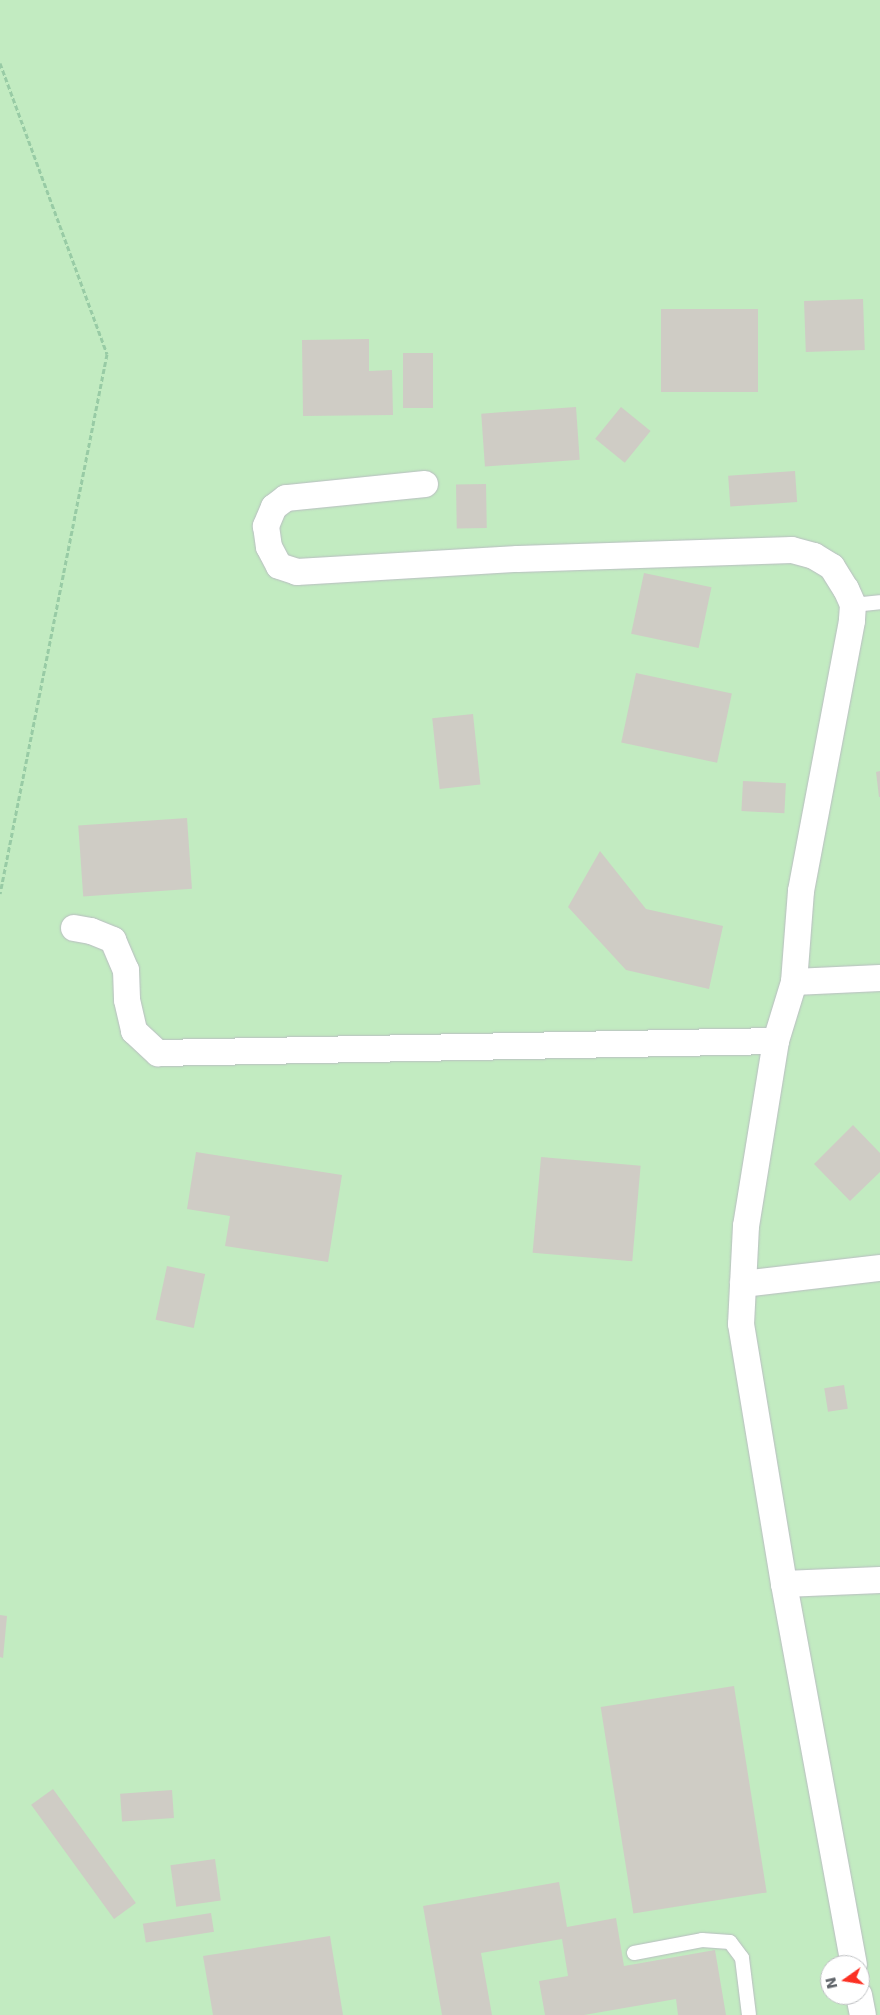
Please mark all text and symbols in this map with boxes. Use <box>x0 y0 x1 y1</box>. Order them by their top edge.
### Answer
north arrow <box>820 1955 870 2005</box>
text: N <box>822 1976 840 1991</box>

